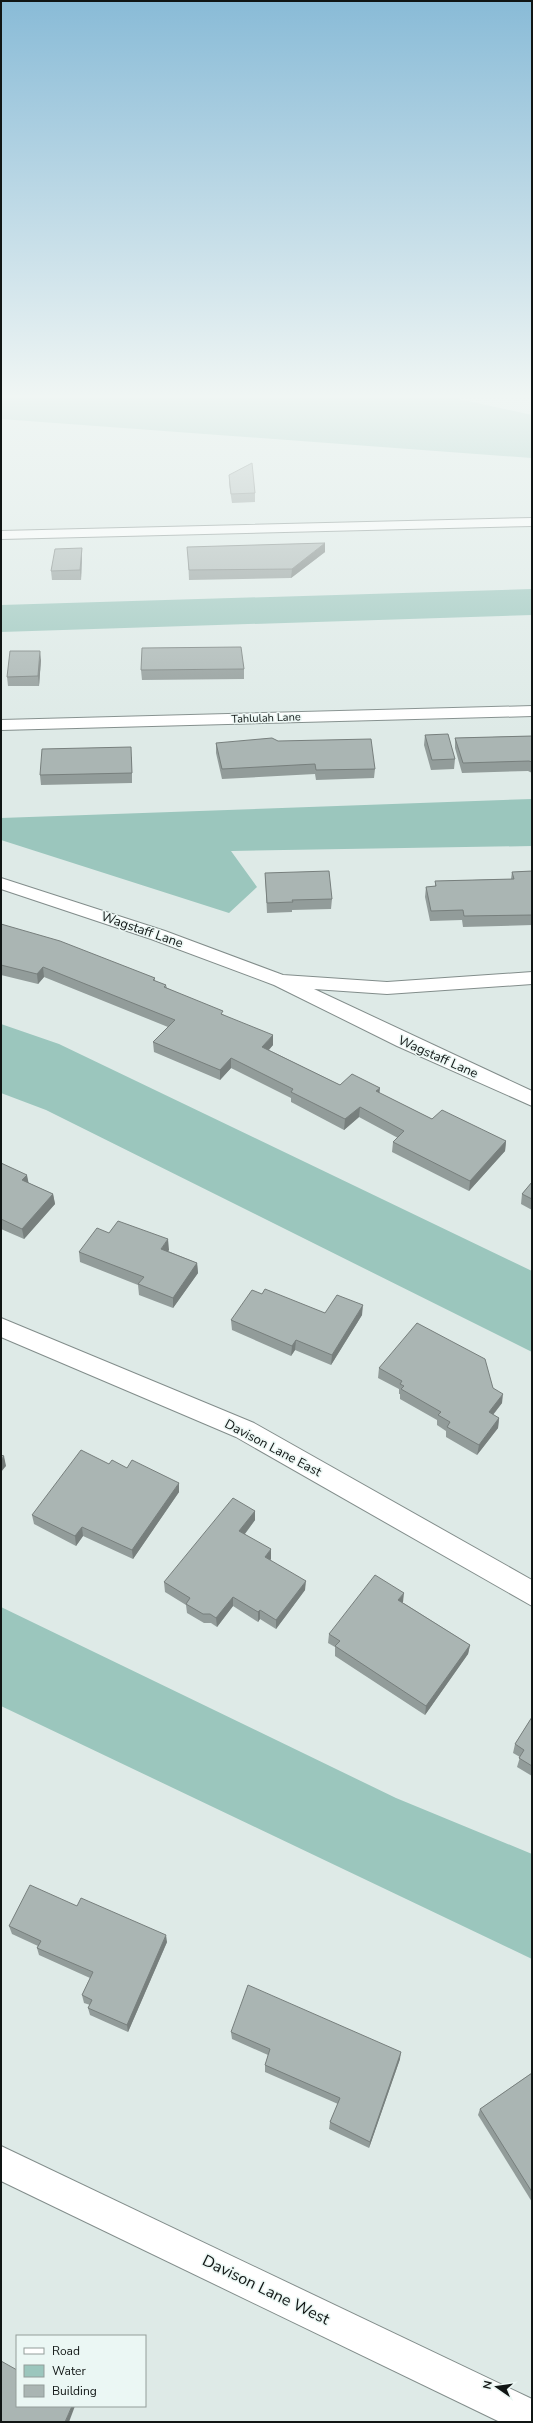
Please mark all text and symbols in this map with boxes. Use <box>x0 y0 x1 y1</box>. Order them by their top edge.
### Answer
street label: Tahlulah Lane <box>231 709 301 727</box>
street label: Wagstaff Lane <box>99 908 186 952</box>
street label: Wagstaff Lane <box>395 1031 481 1083</box>
street label: Davison Lane East <box>221 1415 325 1481</box>
street label: Davison Lane West <box>199 2250 334 2331</box>
legend <box>16 2335 146 2407</box>
text: Road <box>52 2343 80 2359</box>
text: Water <box>52 2363 86 2379</box>
north arrow <box>477 2367 517 2407</box>
text: N <box>480 2379 496 2391</box>
text: Building <box>52 2383 97 2399</box>

